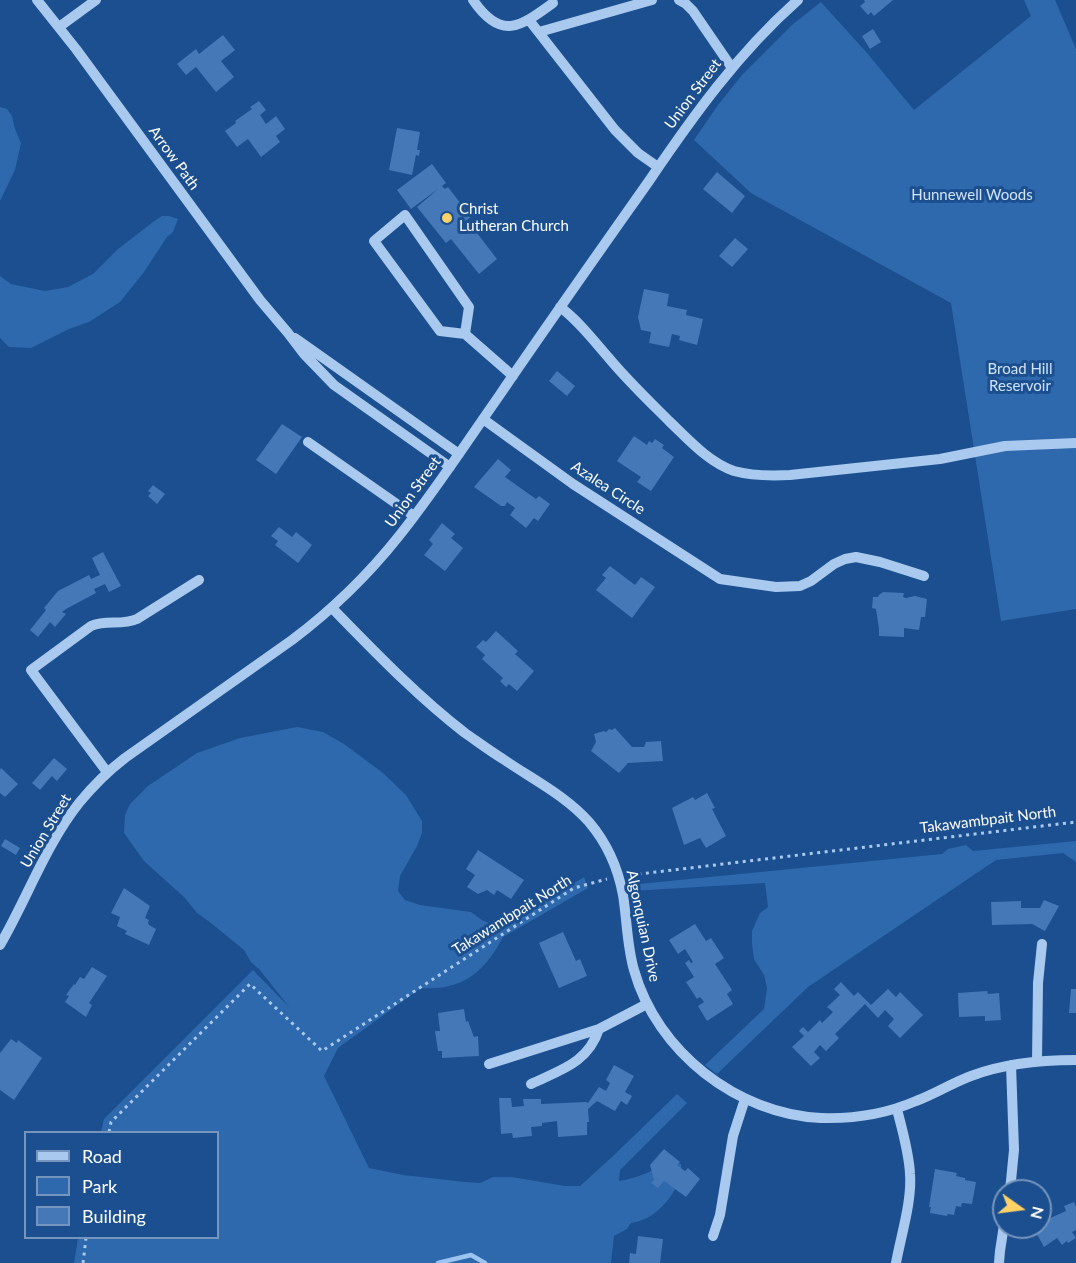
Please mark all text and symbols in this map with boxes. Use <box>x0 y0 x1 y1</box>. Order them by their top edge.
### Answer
street label: Union Street <box>661 55 725 133</box>
street label: Arrow Path <box>145 123 203 193</box>
park label: Hunnewell Woods <box>911 186 1033 204</box>
place label: Christ Lutheran Church <box>459 200 569 235</box>
marker: Christ Lutheran Church <box>440 211 454 225</box>
park label: Broad Hill Reservoir <box>988 360 1052 395</box>
street label: Union Street <box>381 453 445 531</box>
street label: Azalea Circle <box>568 457 648 519</box>
street label: Union Street <box>17 791 75 871</box>
street label: Takawambpait North <box>919 803 1057 837</box>
street label: Algonquian Drive <box>622 868 664 984</box>
street label: Takawambpait North <box>449 871 575 959</box>
legend <box>24 1131 219 1239</box>
text: Road <box>82 1145 122 1167</box>
text: Park <box>82 1175 117 1197</box>
north arrow <box>992 1179 1052 1239</box>
text: Building <box>82 1205 146 1227</box>
text: N <box>1027 1205 1049 1221</box>

